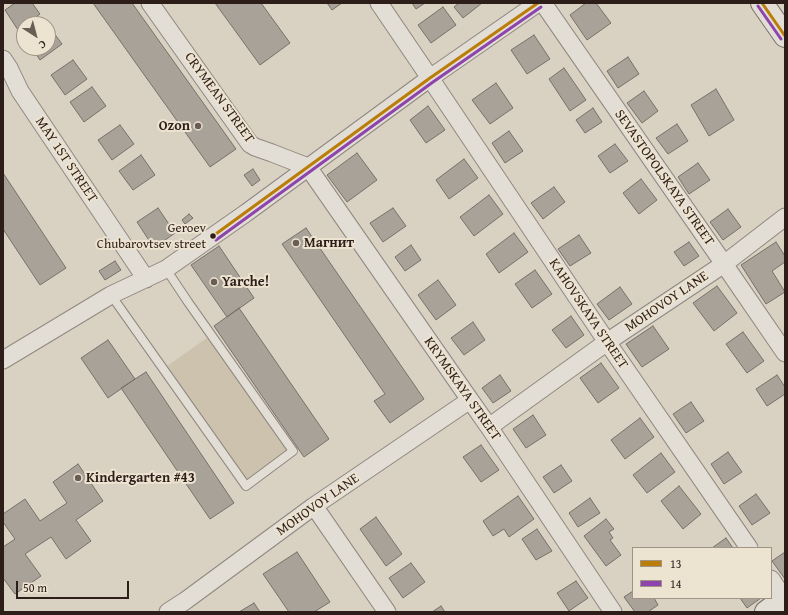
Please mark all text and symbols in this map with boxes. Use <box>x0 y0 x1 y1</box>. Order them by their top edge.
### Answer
north arrow <box>16 16 56 56</box>
text: С <box>35 37 50 53</box>
street label: CRYMEAN STREET <box>180 49 258 147</box>
street label: SEVASTOPOLSKAYA STREET <box>611 107 717 249</box>
street label: MAY 1ST STREET <box>31 114 101 206</box>
place label: Ozon <box>159 118 190 134</box>
marker: Ozon <box>193 121 203 131</box>
place label: Geroev Chubarovtsev street <box>97 221 206 252</box>
marker: Geroev Chubarovtsev street <box>208 231 218 241</box>
place label: Магнит <box>304 235 354 251</box>
marker: Магнит <box>291 238 301 248</box>
street label: KAHOVSKAYA STREET <box>545 256 631 372</box>
street label: MOHOVOY LANE <box>622 268 712 336</box>
place label: Yarche! <box>222 274 269 290</box>
marker: Yarche! <box>209 277 219 287</box>
street label: KRYMSKAYA STREET <box>420 334 504 444</box>
place label: Kindergarten #43 <box>86 470 195 486</box>
street label: MOHOVOY LANE <box>273 470 363 540</box>
marker: Kindergarten #43 <box>73 473 83 483</box>
legend <box>632 547 772 599</box>
text: 13 <box>670 555 682 572</box>
scale bar <box>18 573 131 599</box>
text: 14 <box>670 575 682 592</box>
text: 50 m <box>23 579 47 596</box>

